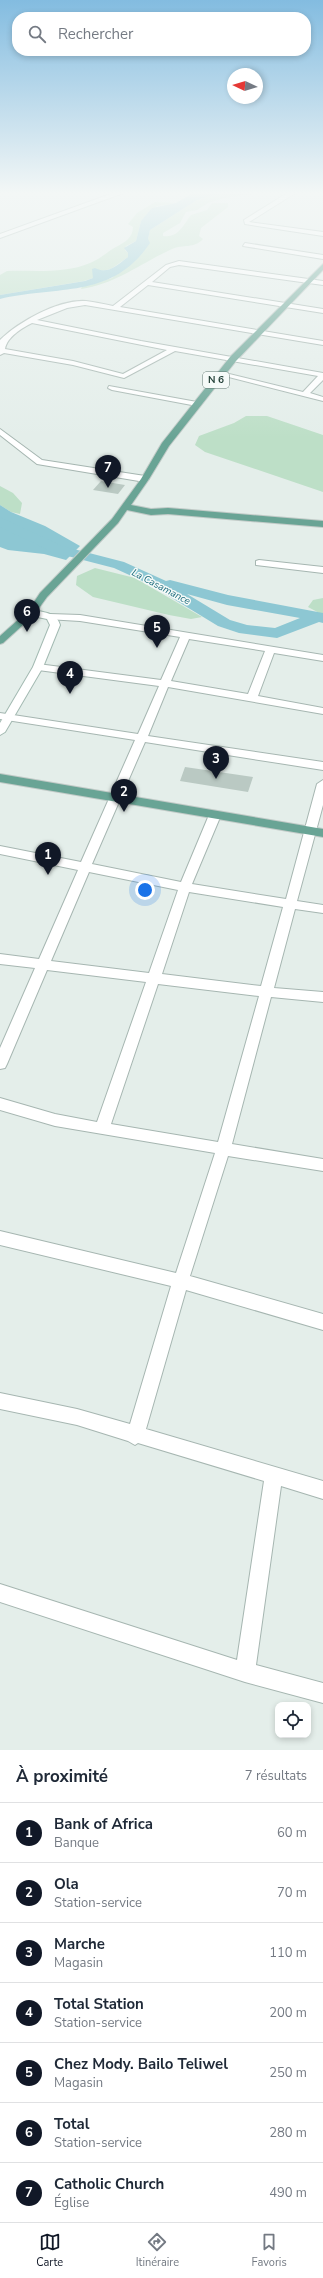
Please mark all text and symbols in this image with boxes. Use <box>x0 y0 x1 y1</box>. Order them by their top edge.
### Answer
search box <box>12 12 311 56</box>
icon: search <box>26 23 48 45</box>
text: Rechercher <box>58 24 133 44</box>
north arrow <box>227 68 263 104</box>
road number: N 6 <box>203 372 229 388</box>
pin: 7 <box>95 455 121 488</box>
water label: La Casamance <box>129 566 193 609</box>
pin: 6 <box>14 599 40 632</box>
pin: 5 <box>144 615 170 648</box>
pin: 4 <box>57 661 83 694</box>
pin: 3 <box>203 746 229 779</box>
pin: 2 <box>111 779 137 812</box>
pin: 1 <box>35 842 61 875</box>
your location <box>135 880 155 900</box>
map controls <box>275 1702 311 1738</box>
button: locate <box>275 1702 311 1738</box>
text: À proximité <box>16 1765 108 1788</box>
text: 7 résultats <box>245 1767 307 1785</box>
text: Bank of Africa <box>54 1814 153 1834</box>
text: 1 <box>25 1824 33 1842</box>
text: 60 m <box>277 1824 307 1842</box>
text: Banque <box>54 1834 99 1852</box>
text: Ola <box>54 1874 79 1894</box>
text: 2 <box>25 1884 33 1902</box>
text: 70 m <box>277 1884 307 1902</box>
text: Station-service <box>54 1894 142 1912</box>
text: Marche <box>54 1934 105 1954</box>
text: 3 <box>25 1944 33 1962</box>
text: 110 m <box>269 1944 307 1962</box>
text: Magasin <box>54 1954 103 1972</box>
text: Total Station <box>54 1994 144 2014</box>
text: 4 <box>25 2004 33 2022</box>
text: 200 m <box>269 2004 307 2022</box>
text: Station-service <box>54 2014 142 2032</box>
text: Chez Mody. Bailo Teliwel <box>54 2054 228 2074</box>
text: 5 <box>25 2064 33 2082</box>
text: 250 m <box>269 2064 307 2082</box>
text: Magasin <box>54 2074 103 2092</box>
text: Total <box>54 2114 89 2134</box>
text: 6 <box>25 2124 33 2142</box>
text: 280 m <box>269 2124 307 2142</box>
text: Station-service <box>54 2134 142 2152</box>
text: Catholic Church <box>54 2174 164 2194</box>
text: 7 <box>25 2184 33 2202</box>
text: 490 m <box>269 2184 307 2202</box>
text: Église <box>54 2194 89 2212</box>
tab: Carte <box>36 2231 63 2270</box>
tab: Itinéraire <box>136 2231 179 2270</box>
tab: Favoris <box>252 2231 287 2270</box>

